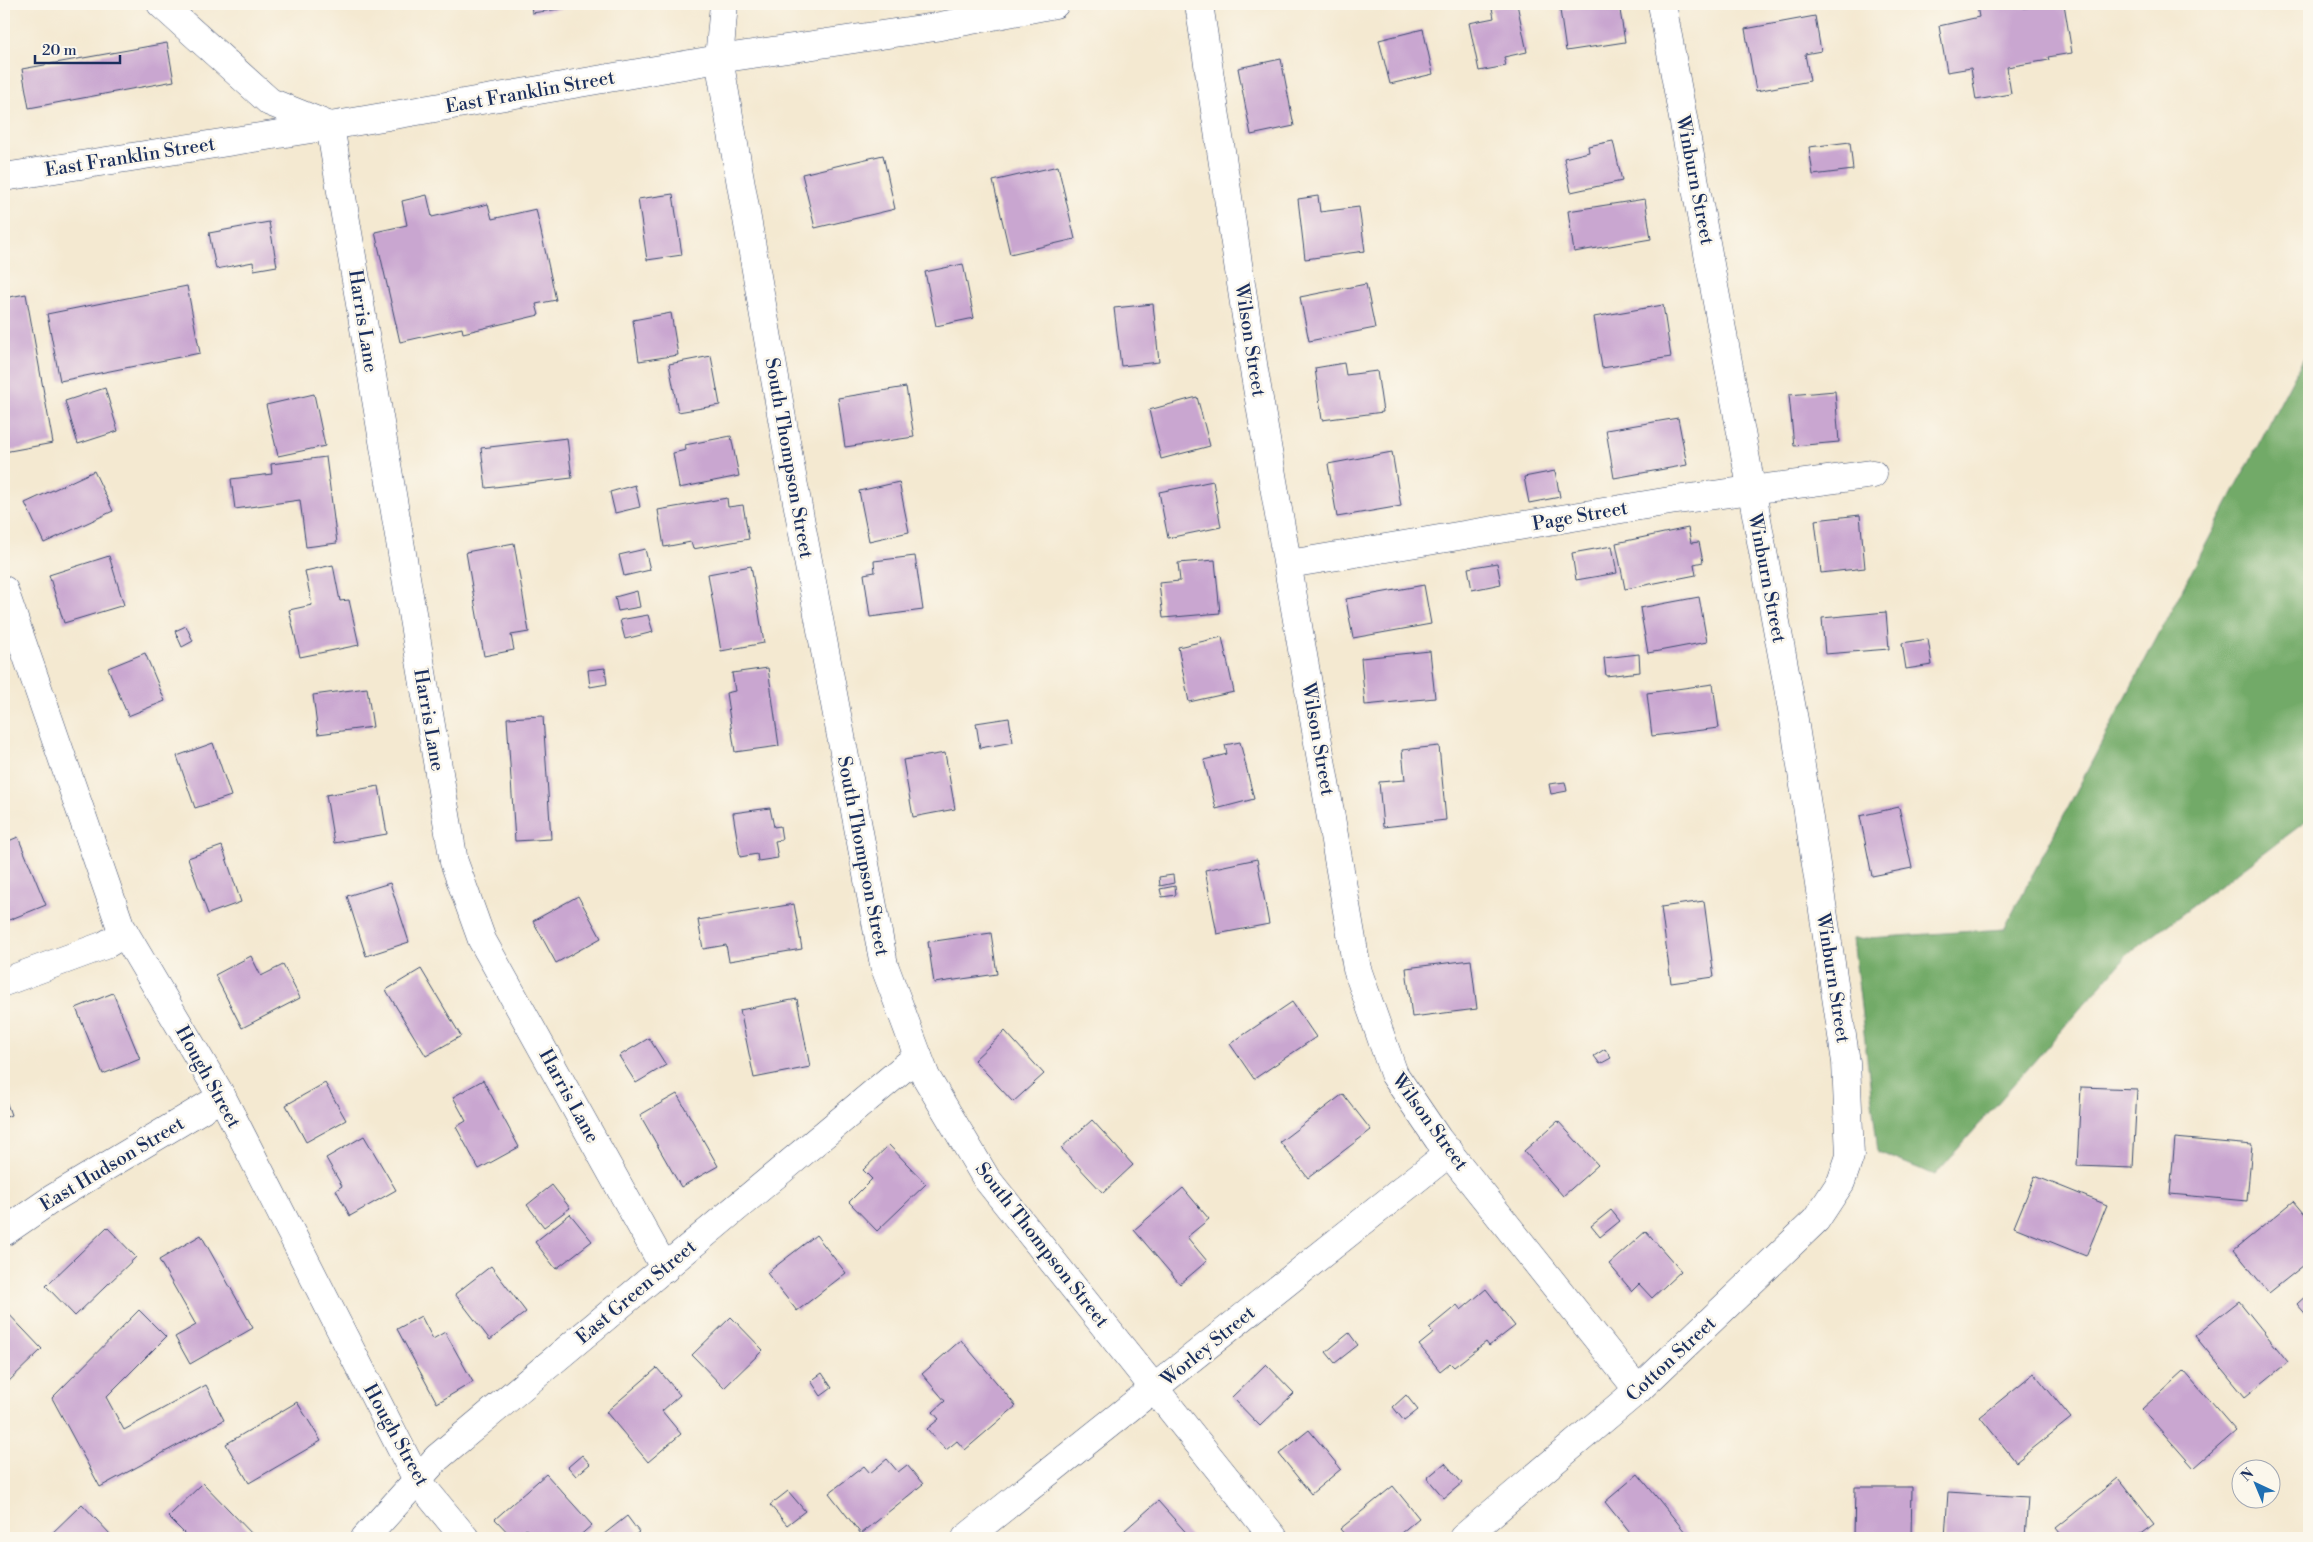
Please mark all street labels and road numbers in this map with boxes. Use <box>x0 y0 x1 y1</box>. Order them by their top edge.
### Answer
street label: East Franklin Street <box>443 65 617 119</box>
street label: Winburn Street <box>1671 112 1719 247</box>
street label: East Franklin Street <box>43 132 217 182</box>
street label: Harris Lane <box>343 268 383 374</box>
street label: Wilson Street <box>1229 281 1271 399</box>
street label: South Thompson Street <box>760 356 818 560</box>
street label: Page Street <box>1530 496 1630 536</box>
street label: Winburn Street <box>1743 510 1791 645</box>
street label: Harris Lane <box>408 667 450 773</box>
street label: Wilson Street <box>1296 680 1340 798</box>
street label: South Thompson Street <box>832 754 894 958</box>
street label: Winburn Street <box>1811 910 1855 1045</box>
street label: Hough Street <box>170 1022 246 1133</box>
street label: Harris Lane <box>533 1045 605 1147</box>
street label: Wilson Street <box>1386 1068 1473 1175</box>
street label: East Hudson Street <box>35 1111 189 1217</box>
street label: South Thompson Street <box>970 1158 1114 1333</box>
street label: East Green Street <box>571 1234 701 1349</box>
street label: Worley Street <box>1155 1301 1260 1392</box>
street label: Cotton Street <box>1621 1311 1721 1407</box>
street label: Hough Street <box>358 1380 434 1491</box>

